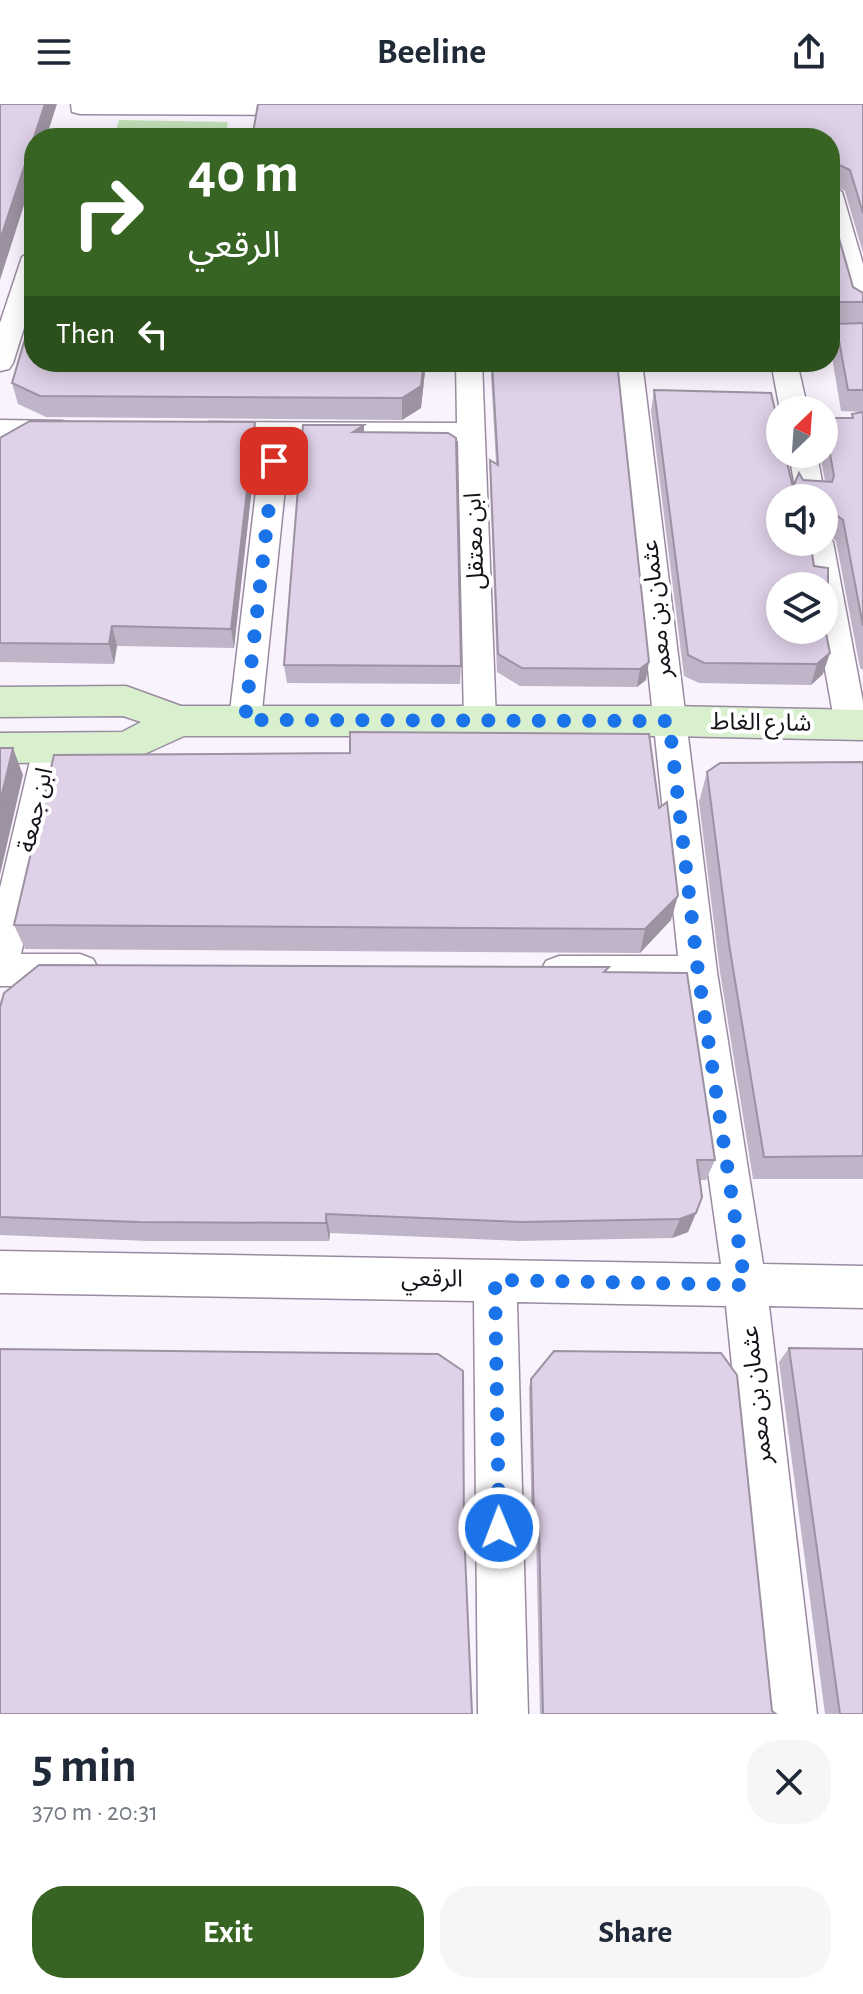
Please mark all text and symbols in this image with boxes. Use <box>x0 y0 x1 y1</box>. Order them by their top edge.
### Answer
icon: menu <box>32 30 76 74</box>
icon: share <box>787 30 831 74</box>
text: Beeline <box>377 34 486 70</box>
text: 40 m <box>188 146 299 202</box>
icon: right <box>56 160 160 264</box>
text: الرقعي <box>188 228 280 264</box>
icon: left <box>131 312 175 356</box>
text: Then <box>56 319 115 349</box>
north arrow <box>766 396 838 468</box>
map controls <box>766 396 838 644</box>
pin <box>240 427 308 495</box>
icon: arrive <box>252 439 296 483</box>
button: sound <box>766 484 838 556</box>
street label: ابن معتقل <box>461 492 489 590</box>
street label: عثمان بن معمر <box>638 539 677 680</box>
button: layers <box>766 572 838 644</box>
street label: شارع الغاط <box>710 710 812 740</box>
street label: ابن جمعة <box>15 765 57 855</box>
street label: الرقعي <box>401 1266 463 1297</box>
street label: عثمان بن معمر <box>738 1325 777 1466</box>
position arrow <box>457 1486 541 1570</box>
button: close <box>747 1740 831 1824</box>
text: 5 min <box>32 1743 137 1791</box>
text: 370 m · 20:31 <box>32 1799 158 1825</box>
button: Exit <box>32 1886 424 1978</box>
button: Share <box>440 1886 831 1978</box>

